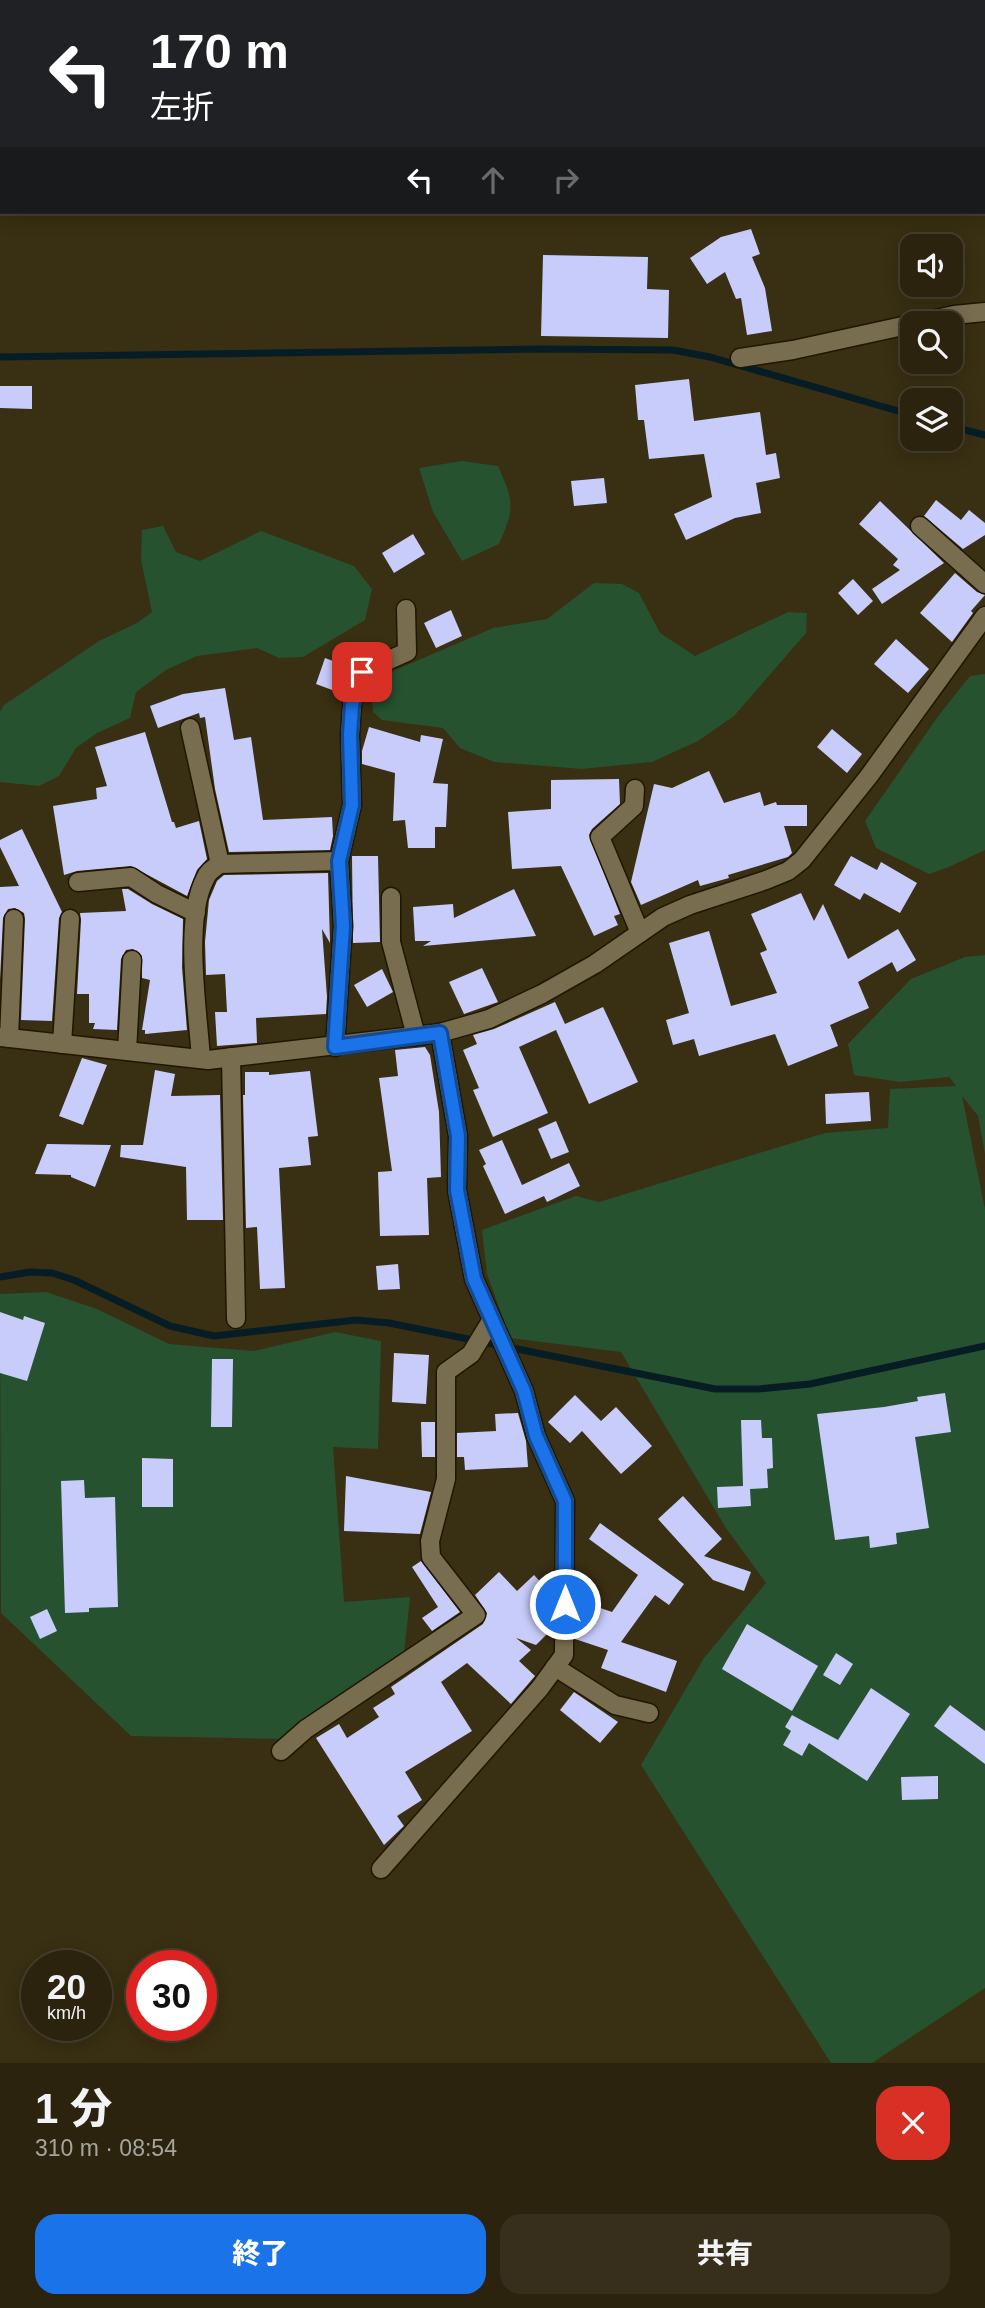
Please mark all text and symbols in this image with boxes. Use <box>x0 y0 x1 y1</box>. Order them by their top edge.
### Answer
text: 170 m <box>150 24 289 78</box>
icon: left <box>35 28 126 119</box>
text: 左折 <box>150 89 214 125</box>
icon: left <box>401 161 439 199</box>
icon: ahead <box>474 161 512 199</box>
icon: right <box>547 161 585 199</box>
map controls <box>900 234 963 451</box>
button: sound <box>900 234 963 297</box>
button: search <box>900 311 963 374</box>
button: layers <box>900 388 963 451</box>
pin <box>332 642 392 702</box>
icon: arrive <box>343 653 381 691</box>
position arrow <box>528 1567 602 1641</box>
speed limit sign: 30 <box>126 1950 217 2041</box>
text: 20 <box>47 1967 86 2006</box>
text: km/h <box>47 2003 86 2023</box>
text: 1 分 <box>35 2085 112 2132</box>
button: close <box>876 2086 950 2160</box>
text: 310 m · 08:54 <box>35 2135 177 2161</box>
button: 終了 <box>35 2214 486 2294</box>
button: 共有 <box>500 2214 950 2294</box>

